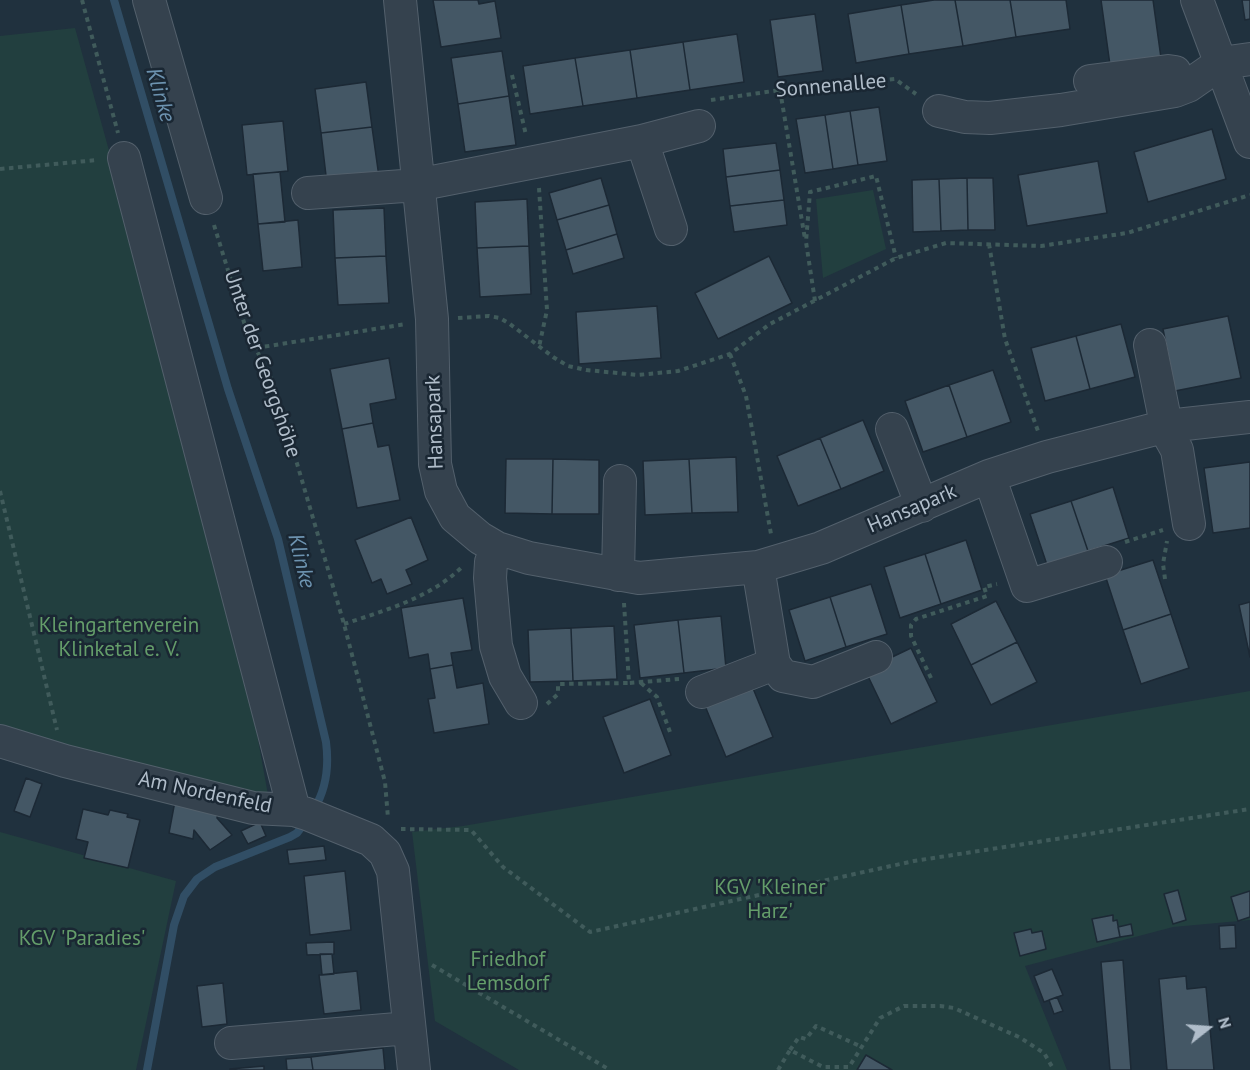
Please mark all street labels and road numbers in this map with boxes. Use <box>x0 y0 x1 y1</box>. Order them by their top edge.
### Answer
street label: Sonnenallee <box>774 69 888 103</box>
street label: Unter der Georgshöhe <box>218 267 306 461</box>
street label: Hansapark <box>421 374 449 470</box>
street label: Hansapark <box>864 479 960 539</box>
street label: Am Nordenfeld <box>136 767 274 819</box>

